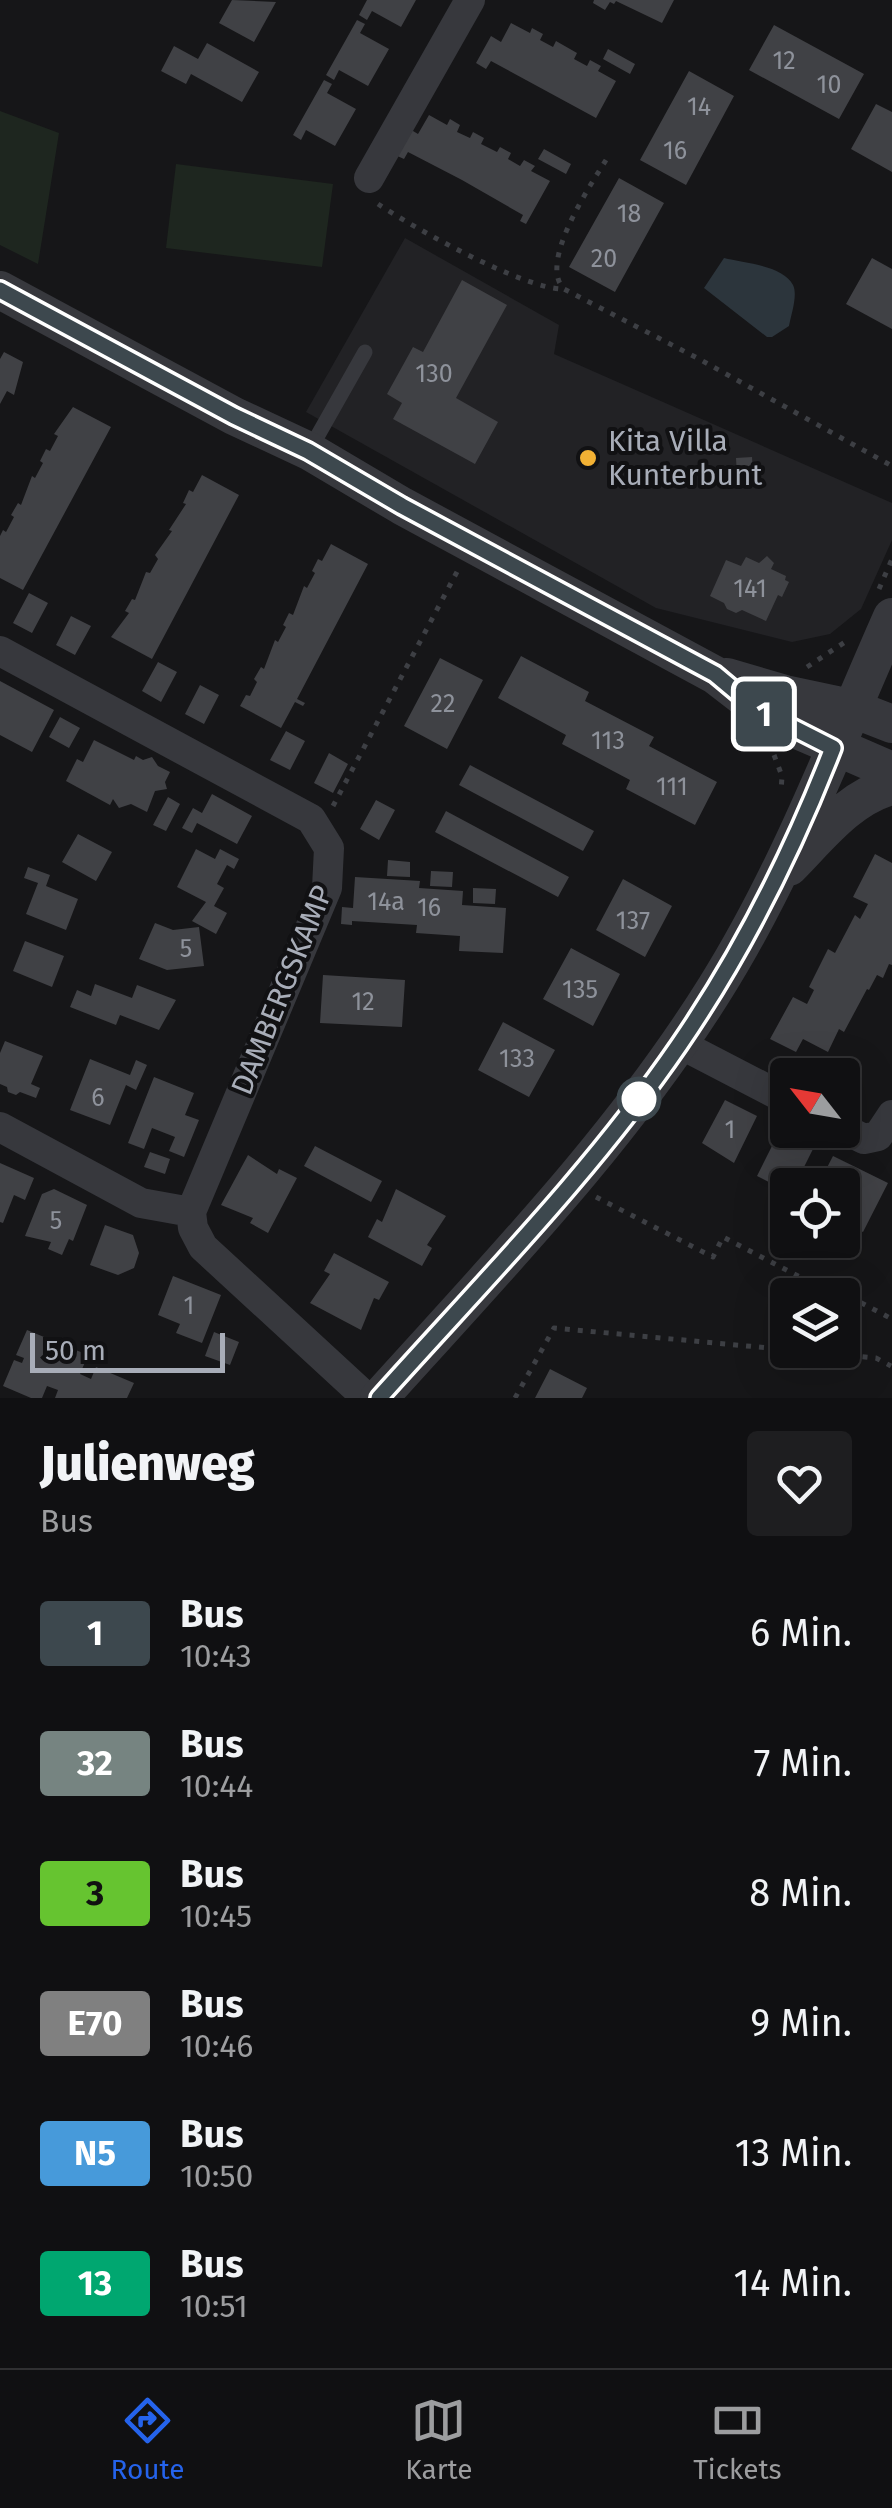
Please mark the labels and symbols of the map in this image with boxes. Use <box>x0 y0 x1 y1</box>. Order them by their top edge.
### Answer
house number: 12 <box>772 46 796 76</box>
house number: 10 <box>817 70 841 100</box>
house number: 14 <box>687 92 711 122</box>
house number: 16 <box>663 136 687 166</box>
house number: 18 <box>617 199 641 229</box>
house number: 20 <box>591 244 617 274</box>
house number: 130 <box>415 359 453 389</box>
place label: Kita Villa Kunterbunt <box>608 423 763 493</box>
marker: Kita Villa Kunterbunt <box>577 447 599 469</box>
house number: 141 <box>733 574 767 604</box>
line badge: 1 <box>732 682 796 746</box>
house number: 22 <box>431 689 455 719</box>
house number: 113 <box>591 726 625 756</box>
house number: 111 <box>656 772 688 802</box>
street label: DAMBERGSKAMP <box>224 880 340 1100</box>
house number: 14a <box>367 887 405 917</box>
house number: 16 <box>417 893 441 923</box>
house number: 137 <box>616 906 650 936</box>
house number: 5 <box>180 934 192 964</box>
house number: 135 <box>562 975 598 1005</box>
house number: 12 <box>351 987 375 1017</box>
house number: 133 <box>499 1044 535 1074</box>
north arrow <box>770 1058 860 1148</box>
unlabelled marker <box>618 1078 660 1120</box>
house number: 6 <box>91 1083 105 1113</box>
house number: 1 <box>725 1115 735 1145</box>
house number: 5 <box>50 1206 62 1236</box>
house number: 1 <box>184 1291 194 1321</box>
scale bar <box>30 1328 225 1372</box>

